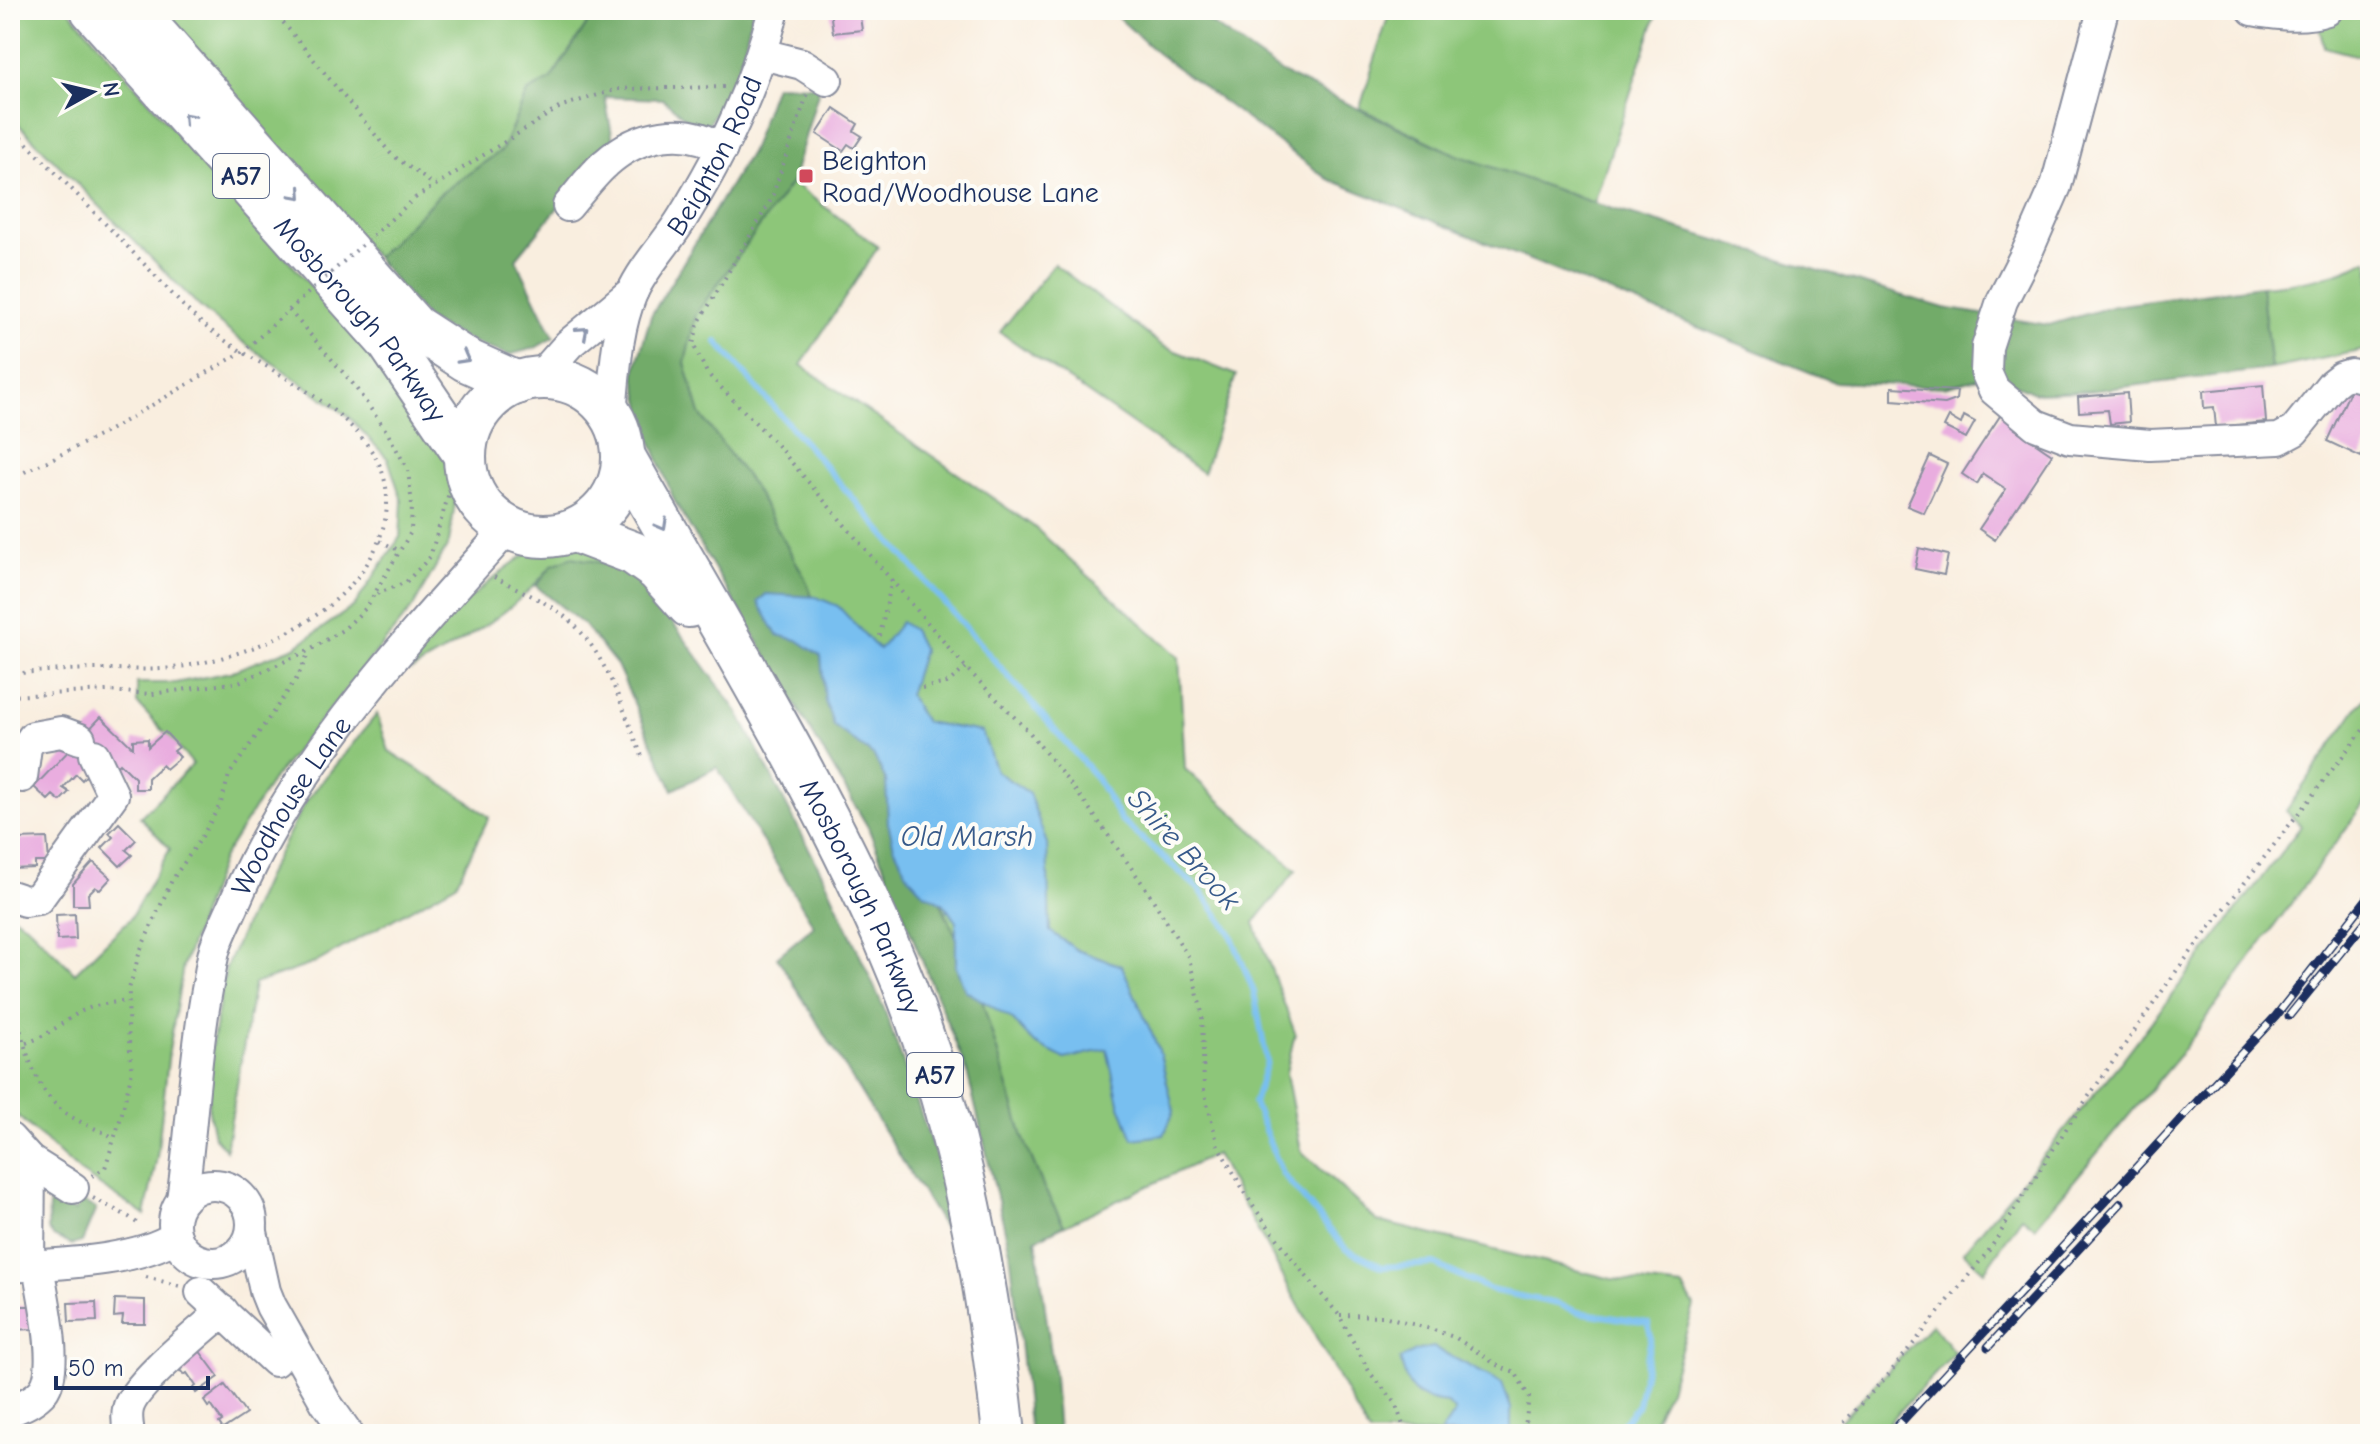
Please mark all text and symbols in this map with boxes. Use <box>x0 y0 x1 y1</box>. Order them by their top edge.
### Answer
north arrow <box>52 52 132 132</box>
street label: Beighton Road <box>661 72 769 242</box>
text: N <box>97 80 125 98</box>
one-way arrow <box>183 112 198 127</box>
place label: Beighton Road/Woodhouse Lane <box>822 145 1099 209</box>
road number: A57 <box>213 154 269 198</box>
marker: Beighton Road/Woodhouse Lane <box>797 167 815 185</box>
one-way arrow <box>288 185 302 200</box>
street label: Mosborough Parkway <box>267 211 453 429</box>
one-way arrow <box>574 327 589 342</box>
one-way arrow <box>456 348 470 363</box>
one-way arrow <box>652 516 668 530</box>
street label: Woodhouse Lane <box>225 710 358 900</box>
street label: Mosborough Parkway <box>793 774 929 1019</box>
water label: Shire Brook <box>1120 781 1248 918</box>
water label: Old Marsh <box>901 819 1033 854</box>
road number: A57 <box>907 1053 963 1097</box>
scale bar <box>56 1340 208 1390</box>
text: 50 m <box>68 1354 124 1382</box>

